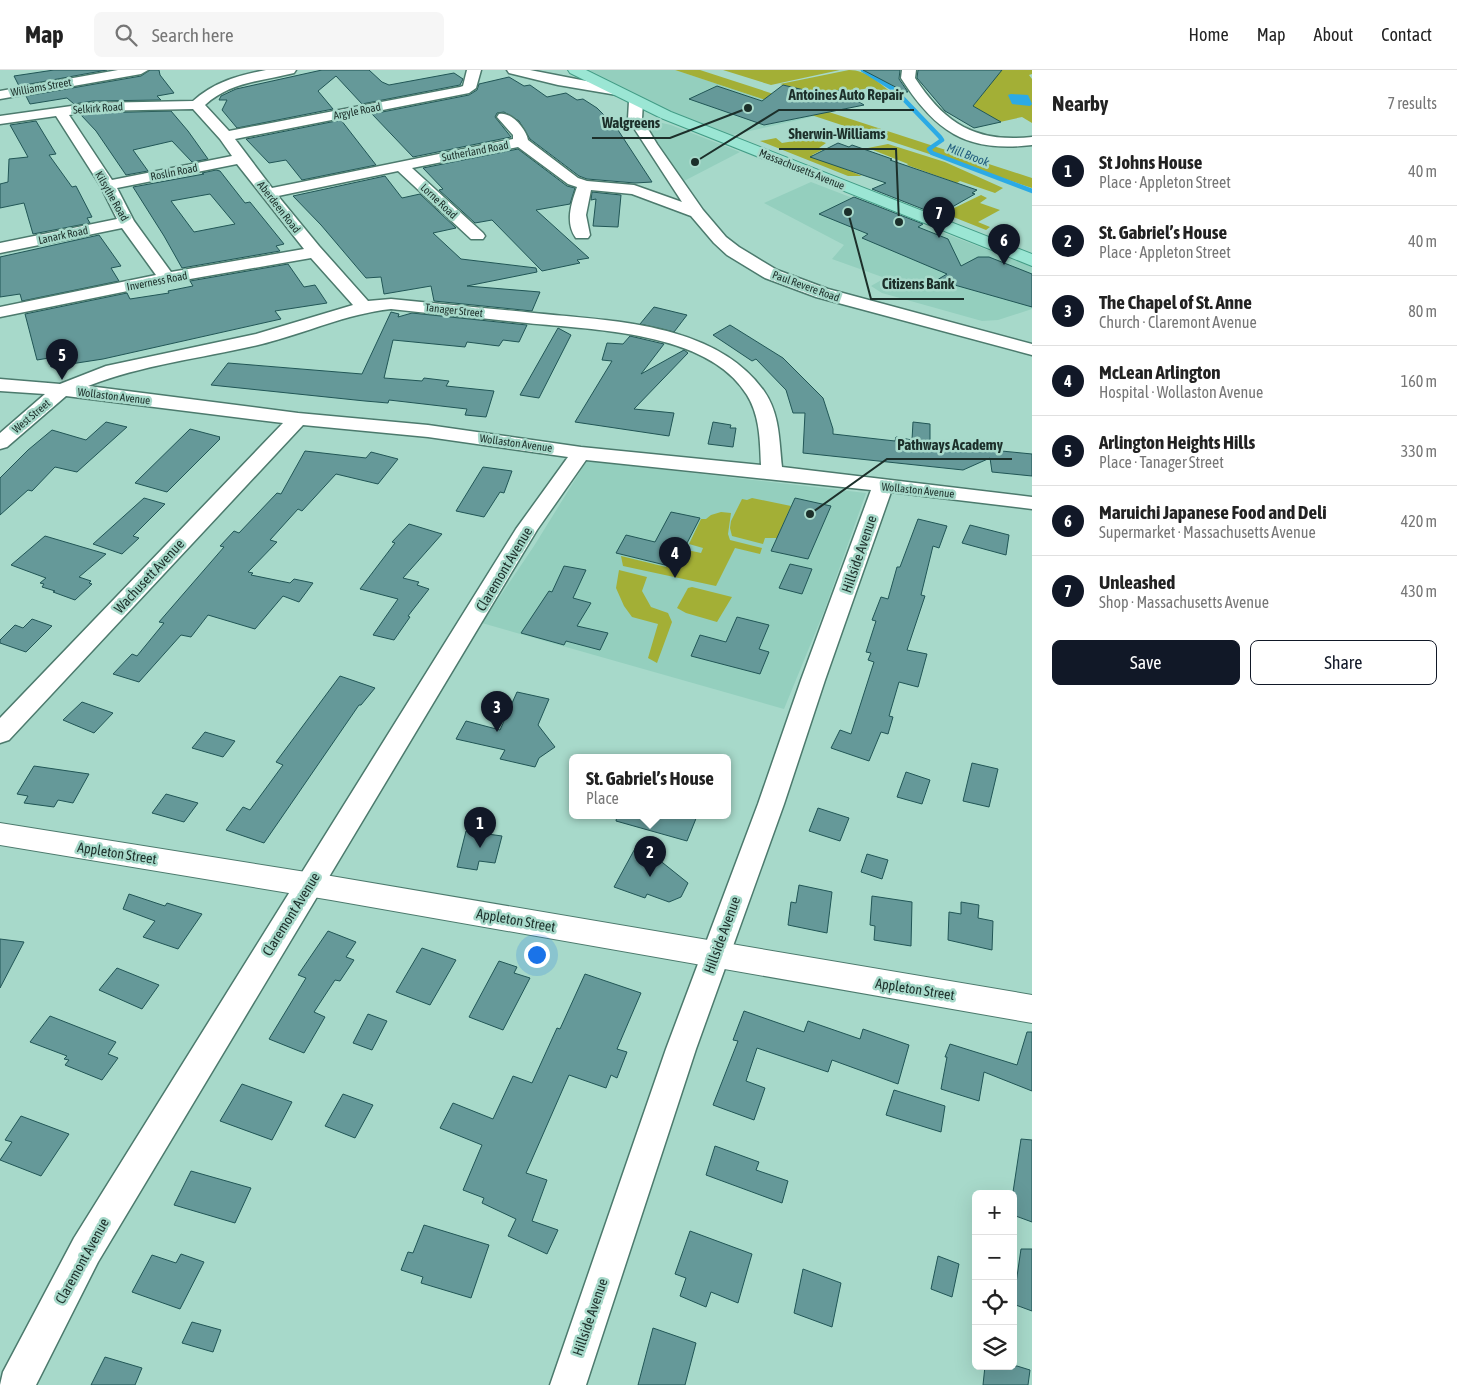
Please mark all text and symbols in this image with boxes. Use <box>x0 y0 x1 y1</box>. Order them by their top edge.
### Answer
search box <box>94 12 444 57</box>
text: Map <box>25 21 64 48</box>
icon: search <box>112 21 140 49</box>
text: Search here <box>152 24 234 46</box>
text: Home <box>1189 24 1229 45</box>
text: Map <box>1257 24 1286 45</box>
text: About <box>1314 24 1353 45</box>
text: Contact <box>1381 24 1432 45</box>
street label: Williams Street <box>10 76 72 98</box>
callout: Antoines Auto Repair <box>779 80 914 110</box>
text: Antoines Auto Repair <box>788 86 904 103</box>
text: Nearby <box>1052 91 1108 115</box>
text: 7 results <box>1387 94 1437 112</box>
street label: Selkirk Road <box>73 100 123 116</box>
street label: Argyle Road <box>332 101 382 121</box>
callout: Walgreens <box>592 108 670 138</box>
text: Walgreens <box>601 114 661 131</box>
callout: Sherwin-Williams <box>779 119 896 149</box>
text: Sherwin-Williams <box>788 125 886 142</box>
street label: Sutherland Road <box>441 139 509 163</box>
water label: Mill Brook <box>945 141 992 170</box>
street label: Massachusetts Avenue <box>758 146 846 192</box>
text: St Johns House <box>1099 151 1202 173</box>
street label: Roslin Road <box>149 162 199 182</box>
text: 1 <box>1064 162 1072 180</box>
text: 40 m <box>1408 162 1437 180</box>
street label: Kilsythe Road <box>93 169 131 223</box>
text: Place · Appleton Street <box>1099 173 1231 191</box>
street label: Aberdeen Road <box>255 179 303 235</box>
street label: Lorne Road <box>418 181 460 221</box>
pin: 7 <box>923 197 955 238</box>
text: St. Gabriel’s House <box>1099 221 1227 243</box>
street label: Lanark Road <box>37 224 89 246</box>
pin: 6 <box>988 224 1020 265</box>
text: 2 <box>1064 232 1072 250</box>
text: 40 m <box>1408 232 1437 250</box>
text: Place · Appleton Street <box>1099 243 1231 261</box>
street label: Paul Revere Road <box>771 268 841 304</box>
street label: Inverness Road <box>126 269 188 293</box>
callout: Citizens Bank <box>871 269 964 299</box>
text: Citizens Bank <box>882 275 955 292</box>
text: The Chapel of St. Anne <box>1099 291 1252 313</box>
street label: Tanager Street <box>425 301 483 319</box>
text: 3 <box>1064 302 1072 320</box>
text: 80 m <box>1408 302 1437 320</box>
text: Church · Claremont Avenue <box>1099 313 1257 331</box>
pin: 5 <box>46 339 78 380</box>
text: McLean Arlington <box>1099 361 1221 383</box>
text: 4 <box>1064 372 1072 390</box>
text: 160 m <box>1401 372 1437 390</box>
text: Hospital · Wollaston Avenue <box>1099 383 1263 401</box>
street label: Wollaston Avenue <box>77 386 151 406</box>
street label: West Street <box>10 397 52 435</box>
callout: Pathways Academy <box>887 429 1012 459</box>
text: Arlington Heights Hills <box>1099 431 1255 453</box>
street label: Wollaston Avenue <box>479 432 553 454</box>
text: Pathways Academy <box>897 436 1004 453</box>
text: 5 <box>1064 442 1072 460</box>
text: 330 m <box>1401 442 1437 460</box>
text: Place · Tanager Street <box>1099 453 1224 471</box>
street label: Wollaston Avenue <box>881 480 955 500</box>
text: Maruichi Japanese Food and Deli <box>1099 501 1327 523</box>
text: 6 <box>1064 512 1072 530</box>
text: 420 m <box>1401 512 1437 530</box>
street label: Hillside Avenue <box>838 513 880 595</box>
text: Supermarket · Massachusetts Avenue <box>1099 523 1316 541</box>
street label: Claremont Avenue <box>473 524 535 614</box>
street label: Wachusett Avenue <box>111 536 187 616</box>
pin: 4 <box>659 537 691 578</box>
text: Unleashed <box>1099 571 1175 593</box>
text: 7 <box>1064 582 1072 600</box>
text: 430 m <box>1401 582 1437 600</box>
text: Shop · Massachusetts Avenue <box>1099 593 1269 611</box>
button: Save <box>1052 640 1240 685</box>
button: Share <box>1250 640 1437 685</box>
pin: 3 <box>481 691 513 732</box>
popup <box>569 754 731 819</box>
text: St. Gabriel’s House <box>586 767 714 789</box>
text: Place <box>586 789 619 807</box>
pin: 1 <box>464 807 496 848</box>
pin: 2 <box>634 836 666 877</box>
street label: Appleton Street <box>76 839 158 867</box>
street label: Claremont Avenue <box>259 869 323 959</box>
street label: Hillside Avenue <box>701 894 743 976</box>
street label: Appleton Street <box>475 905 557 935</box>
your location <box>524 942 550 968</box>
street label: Appleton Street <box>874 975 956 1003</box>
map controls <box>972 1190 1017 1370</box>
button: + <box>972 1190 1017 1235</box>
street label: Claremont Avenue <box>52 1216 112 1306</box>
button: − <box>972 1235 1017 1280</box>
street label: Hillside Avenue <box>569 1276 611 1358</box>
button: locate <box>972 1280 1017 1325</box>
button: layers <box>972 1325 1017 1370</box>

